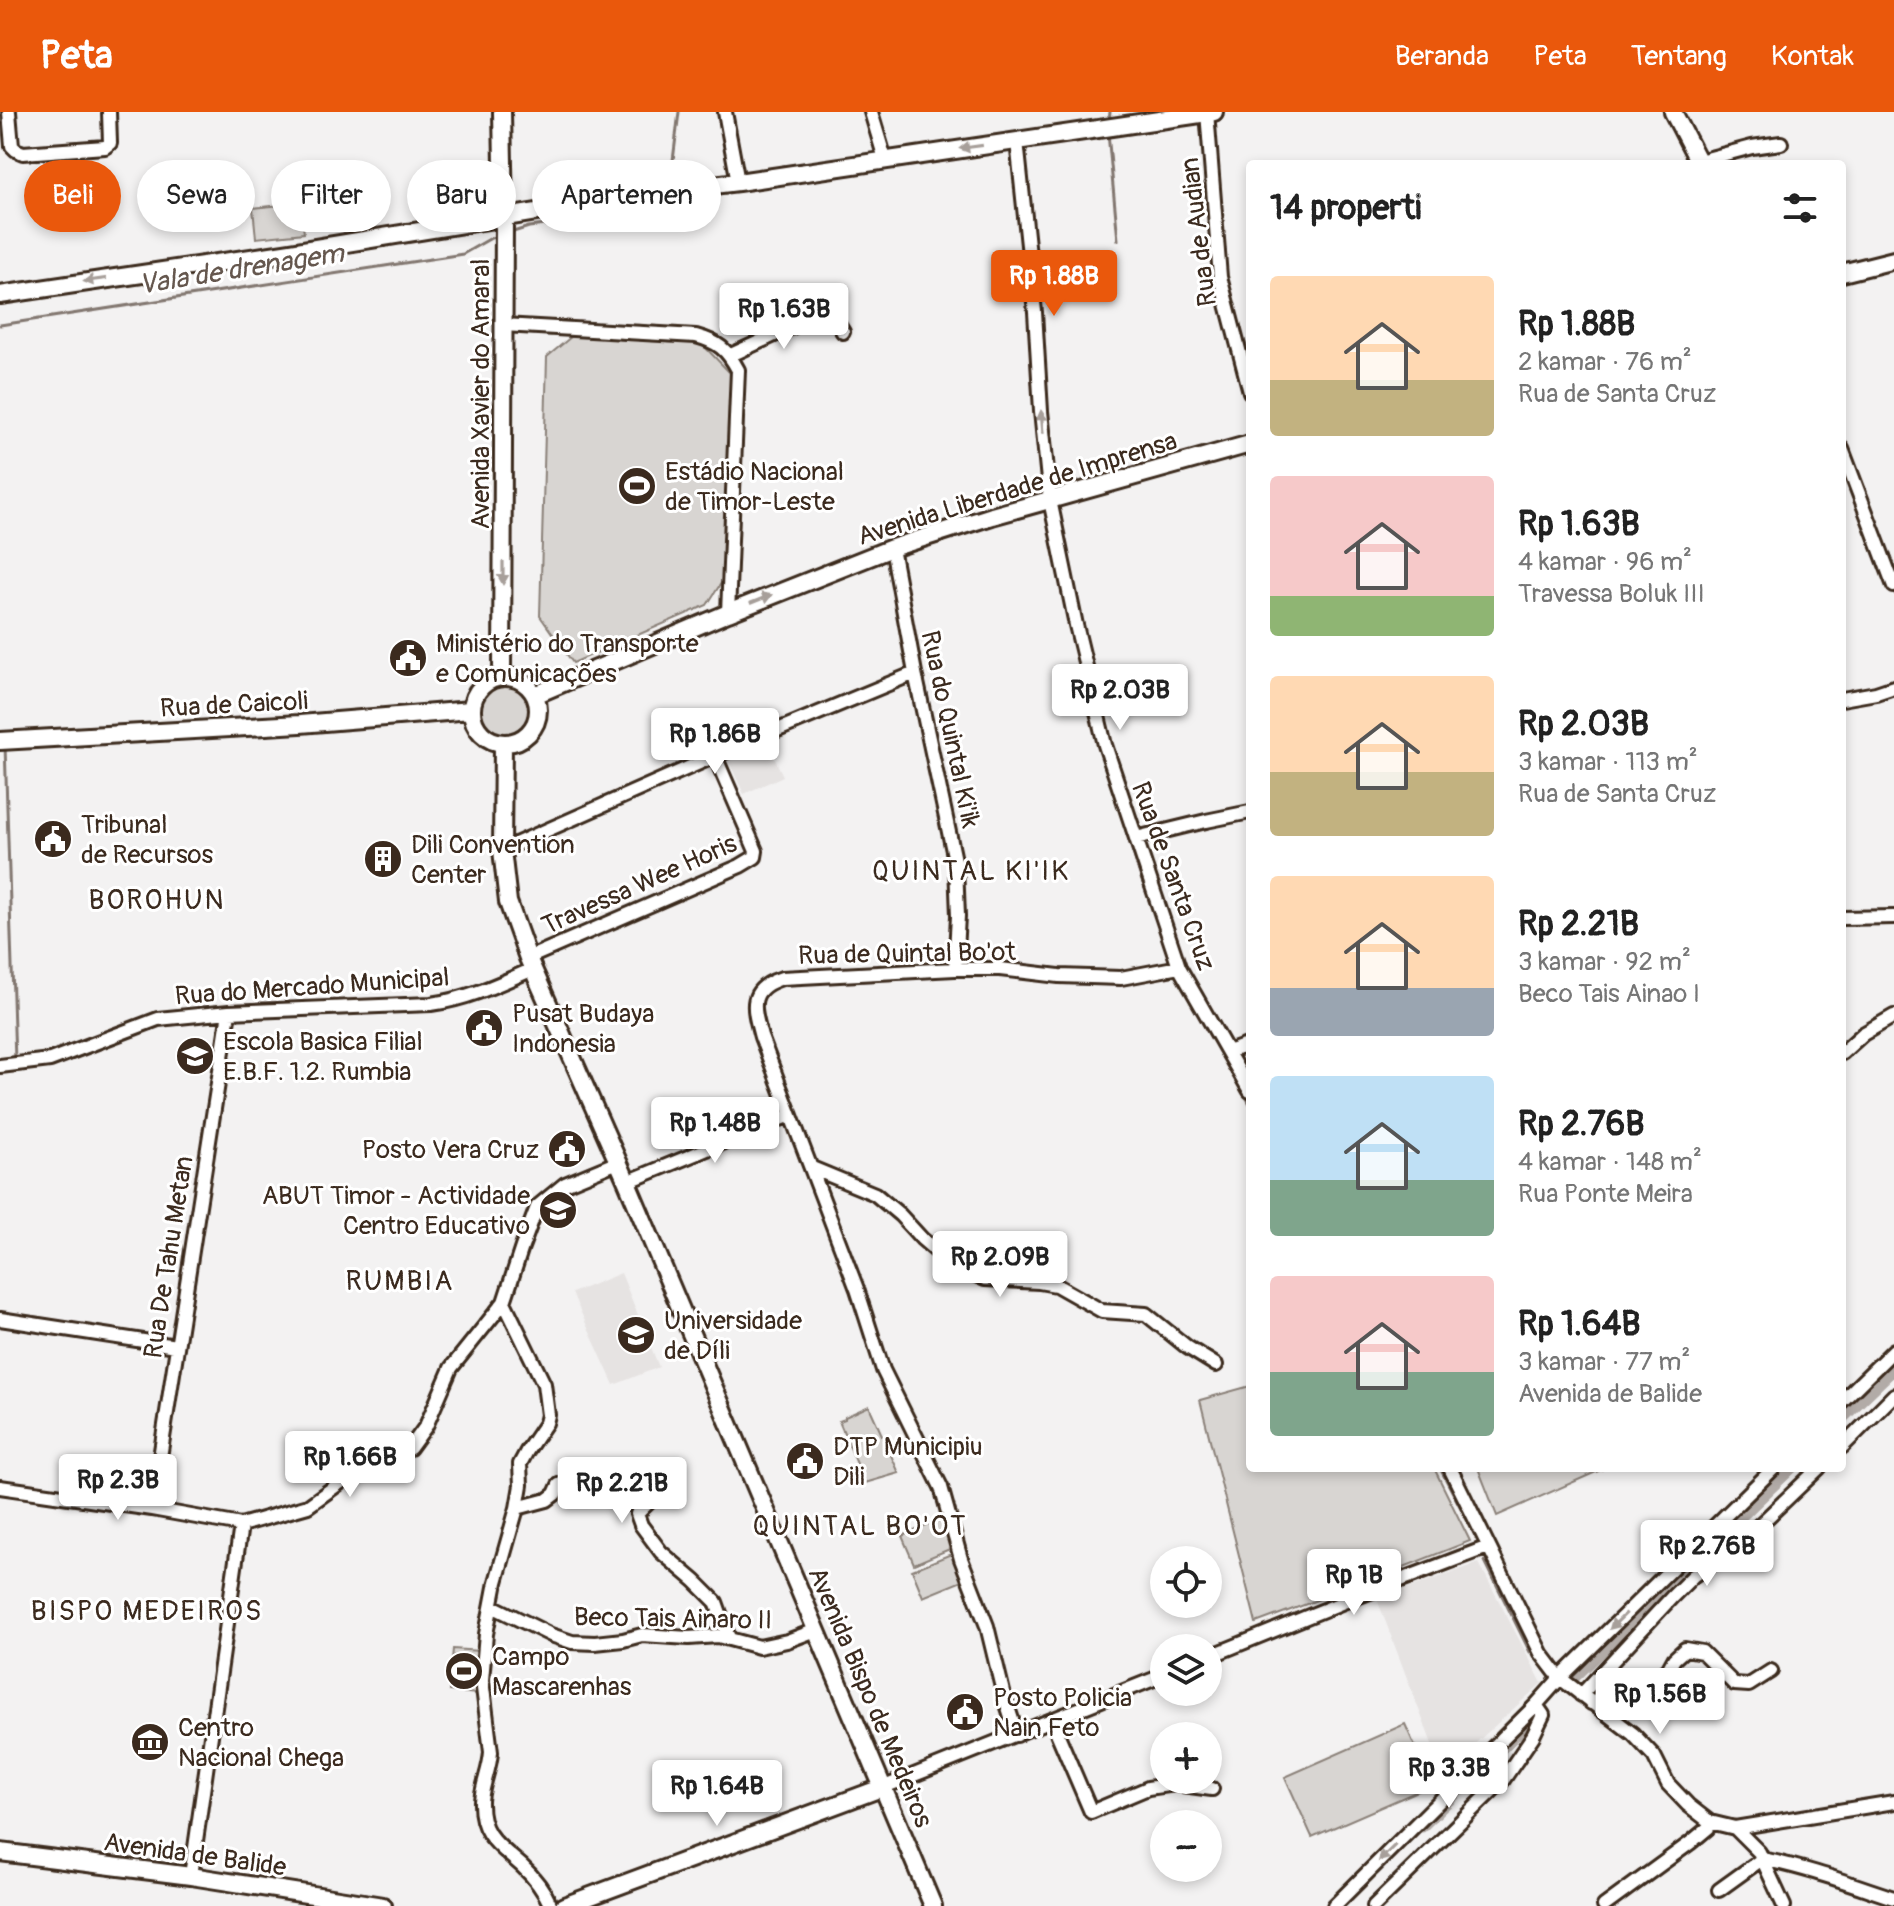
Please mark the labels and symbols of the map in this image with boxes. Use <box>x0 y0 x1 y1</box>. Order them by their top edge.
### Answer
one-way arrow <box>959 141 984 154</box>
street label: Rua de Audian <box>1174 156 1224 308</box>
water label: Vala de drenagem <box>136 236 348 303</box>
pin: Rp 1.88B <box>971 250 1137 318</box>
street label: Avenida Xavier do Amaral <box>465 259 497 529</box>
one-way arrow <box>83 274 108 287</box>
pin: Rp 1.63B <box>701 283 867 351</box>
one-way arrow <box>1035 409 1048 434</box>
street label: Avenida Liberdade de Imprensa <box>854 425 1181 553</box>
place label: Estádio Nacional de Timor-Leste <box>665 456 844 518</box>
sports icon: Estádio Nacional de Timor-Leste <box>616 465 658 507</box>
one-way arrow <box>497 561 509 586</box>
one-way arrow <box>749 593 773 606</box>
place label: Ministério do Transporte e Comunicações <box>436 628 699 690</box>
street label: Rua do Quintal Ki'ik <box>913 628 987 831</box>
public building icon: Ministério do Transporte e Comunicações <box>387 637 429 679</box>
pin: Rp 2.03B <box>1037 664 1203 732</box>
street label: Rua de Caicoli <box>159 685 309 725</box>
pin: Rp 1.86B <box>632 708 798 776</box>
street label: Rua de Santa Cruz <box>1124 778 1222 975</box>
place label: Tribunal de Recursos <box>81 809 213 871</box>
public building icon: Tribunal de Recursos <box>32 818 74 860</box>
street label: Travessa Wee Horis <box>537 827 742 942</box>
place label: Dili Convention Center <box>411 829 575 891</box>
building icon: Dili Convention Center <box>362 838 404 880</box>
district label: QUINTAL KI'IK <box>872 854 1070 889</box>
district label: BOROHUN <box>89 883 225 918</box>
street label: Rua de Quintal Bo'ot <box>798 936 1017 972</box>
street label: Rua do Mercado Municipal <box>174 961 450 1013</box>
place label: Pusat Budaya Indonesia <box>512 998 654 1060</box>
public building icon: Pusat Budaya Indonesia <box>463 1007 505 1049</box>
place label: Escola Basica Filial E.B.F. 1.2. Rumbia <box>223 1026 423 1088</box>
school or university icon: Escola Basica Filial E.B.F. 1.2. Rumbia <box>174 1035 216 1077</box>
pin: Rp 1.48B <box>632 1097 798 1165</box>
public building icon: Posto Vera Cruz <box>546 1128 588 1170</box>
place label: Posto Vera Cruz <box>362 1134 539 1166</box>
street label: Rua De Tahu Metan <box>137 1154 201 1361</box>
place label: ABUT Timor - Actividade Centro Educativo <box>262 1180 530 1242</box>
school or university icon: ABUT Timor - Actividade Centro Educativo <box>537 1189 579 1231</box>
pin: Rp 2.09B <box>917 1231 1083 1299</box>
district label: RUMBIA <box>346 1264 454 1299</box>
place label: Universidade de Díli <box>664 1305 802 1367</box>
school or university icon: Universidade de Díli <box>615 1314 657 1356</box>
pin: Rp 1.66B <box>267 1431 433 1499</box>
place label: DTP Municipiu Dili <box>833 1431 983 1493</box>
public building icon: DTP Municipiu Dili <box>784 1440 826 1482</box>
pin: Rp 2.3B <box>44 1454 192 1522</box>
pin: Rp 2.21B <box>539 1457 705 1525</box>
district label: QUINTAL BO'OT <box>752 1509 968 1544</box>
pin: Rp 2.76B <box>1624 1520 1790 1588</box>
pin: Rp 1B <box>1298 1549 1410 1617</box>
street label: Avenida Bispo de Medeiros <box>801 1562 940 1833</box>
district label: BISPO MEDEIROS <box>31 1594 263 1629</box>
street label: Beco Tais Ainaro II <box>574 1601 772 1637</box>
one-way arrow <box>1609 1611 1628 1629</box>
place label: Campo Mascarenhas <box>492 1641 632 1703</box>
sports icon: Campo Mascarenhas <box>443 1650 485 1692</box>
pin: Rp 1.56B <box>1577 1668 1743 1736</box>
place label: Posto Policia Nain Feto <box>993 1682 1132 1744</box>
public building icon: Posto Policia Nain Feto <box>944 1691 986 1733</box>
place label: Centro Nacional Chega <box>178 1712 344 1774</box>
museum icon: Centro Nacional Chega <box>129 1721 171 1763</box>
pin: Rp 3.3B <box>1375 1742 1523 1810</box>
pin: Rp 1.64B <box>634 1760 800 1828</box>
street label: Avenida de Balide <box>102 1826 288 1884</box>
one-way arrow <box>1378 1843 1397 1862</box>

